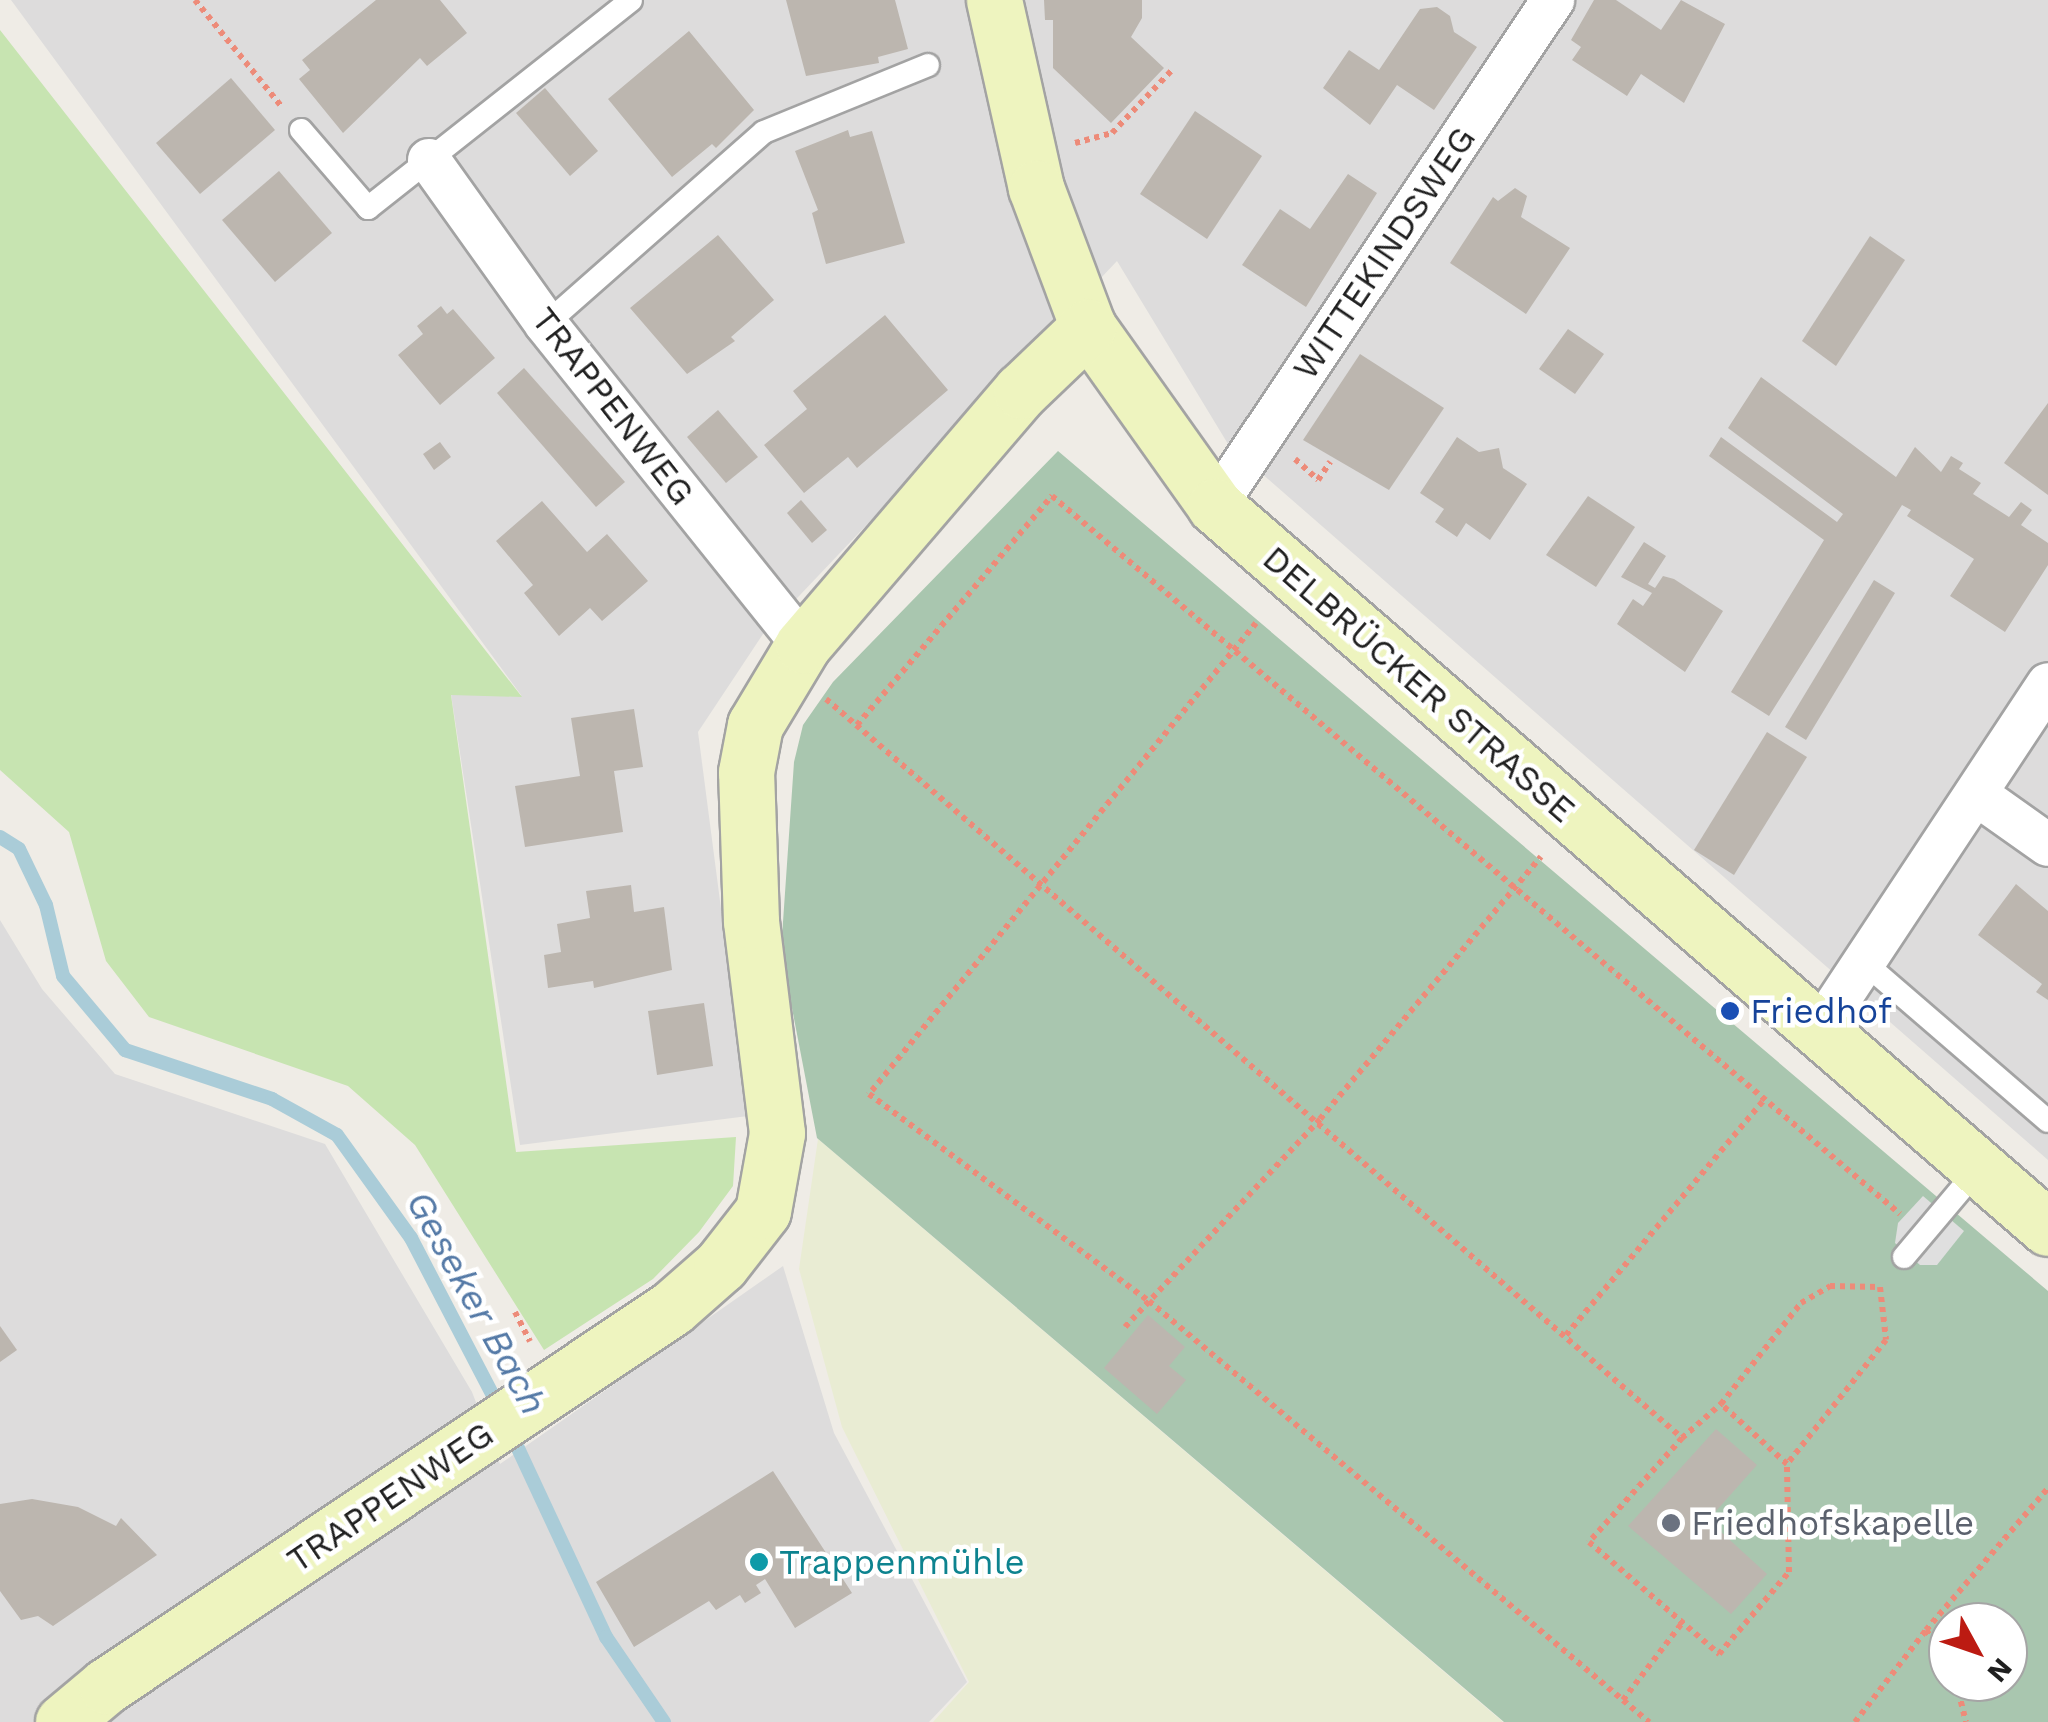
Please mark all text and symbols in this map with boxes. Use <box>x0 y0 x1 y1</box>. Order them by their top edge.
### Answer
street label: WITTEKINDSWEG <box>1284 119 1484 387</box>
street label: TRAPPENWEG <box>523 299 703 513</box>
street label: DELBRÜCKER STRASSE <box>1254 537 1584 831</box>
place label: Friedhof <box>1750 990 1892 1032</box>
marker: Friedhof <box>1719 1000 1741 1022</box>
water label: Geseker Bach <box>396 1183 556 1423</box>
street label: TRAPPENWEG <box>279 1413 501 1581</box>
place label: Friedhofskapelle <box>1691 1502 1974 1544</box>
marker: Friedhofskapelle <box>1660 1512 1682 1534</box>
place label: Trappenmühle <box>779 1541 1025 1583</box>
marker: Trappenmühle <box>748 1551 770 1573</box>
north arrow <box>1928 1602 2028 1702</box>
text: N <box>1981 1652 2019 1689</box>

